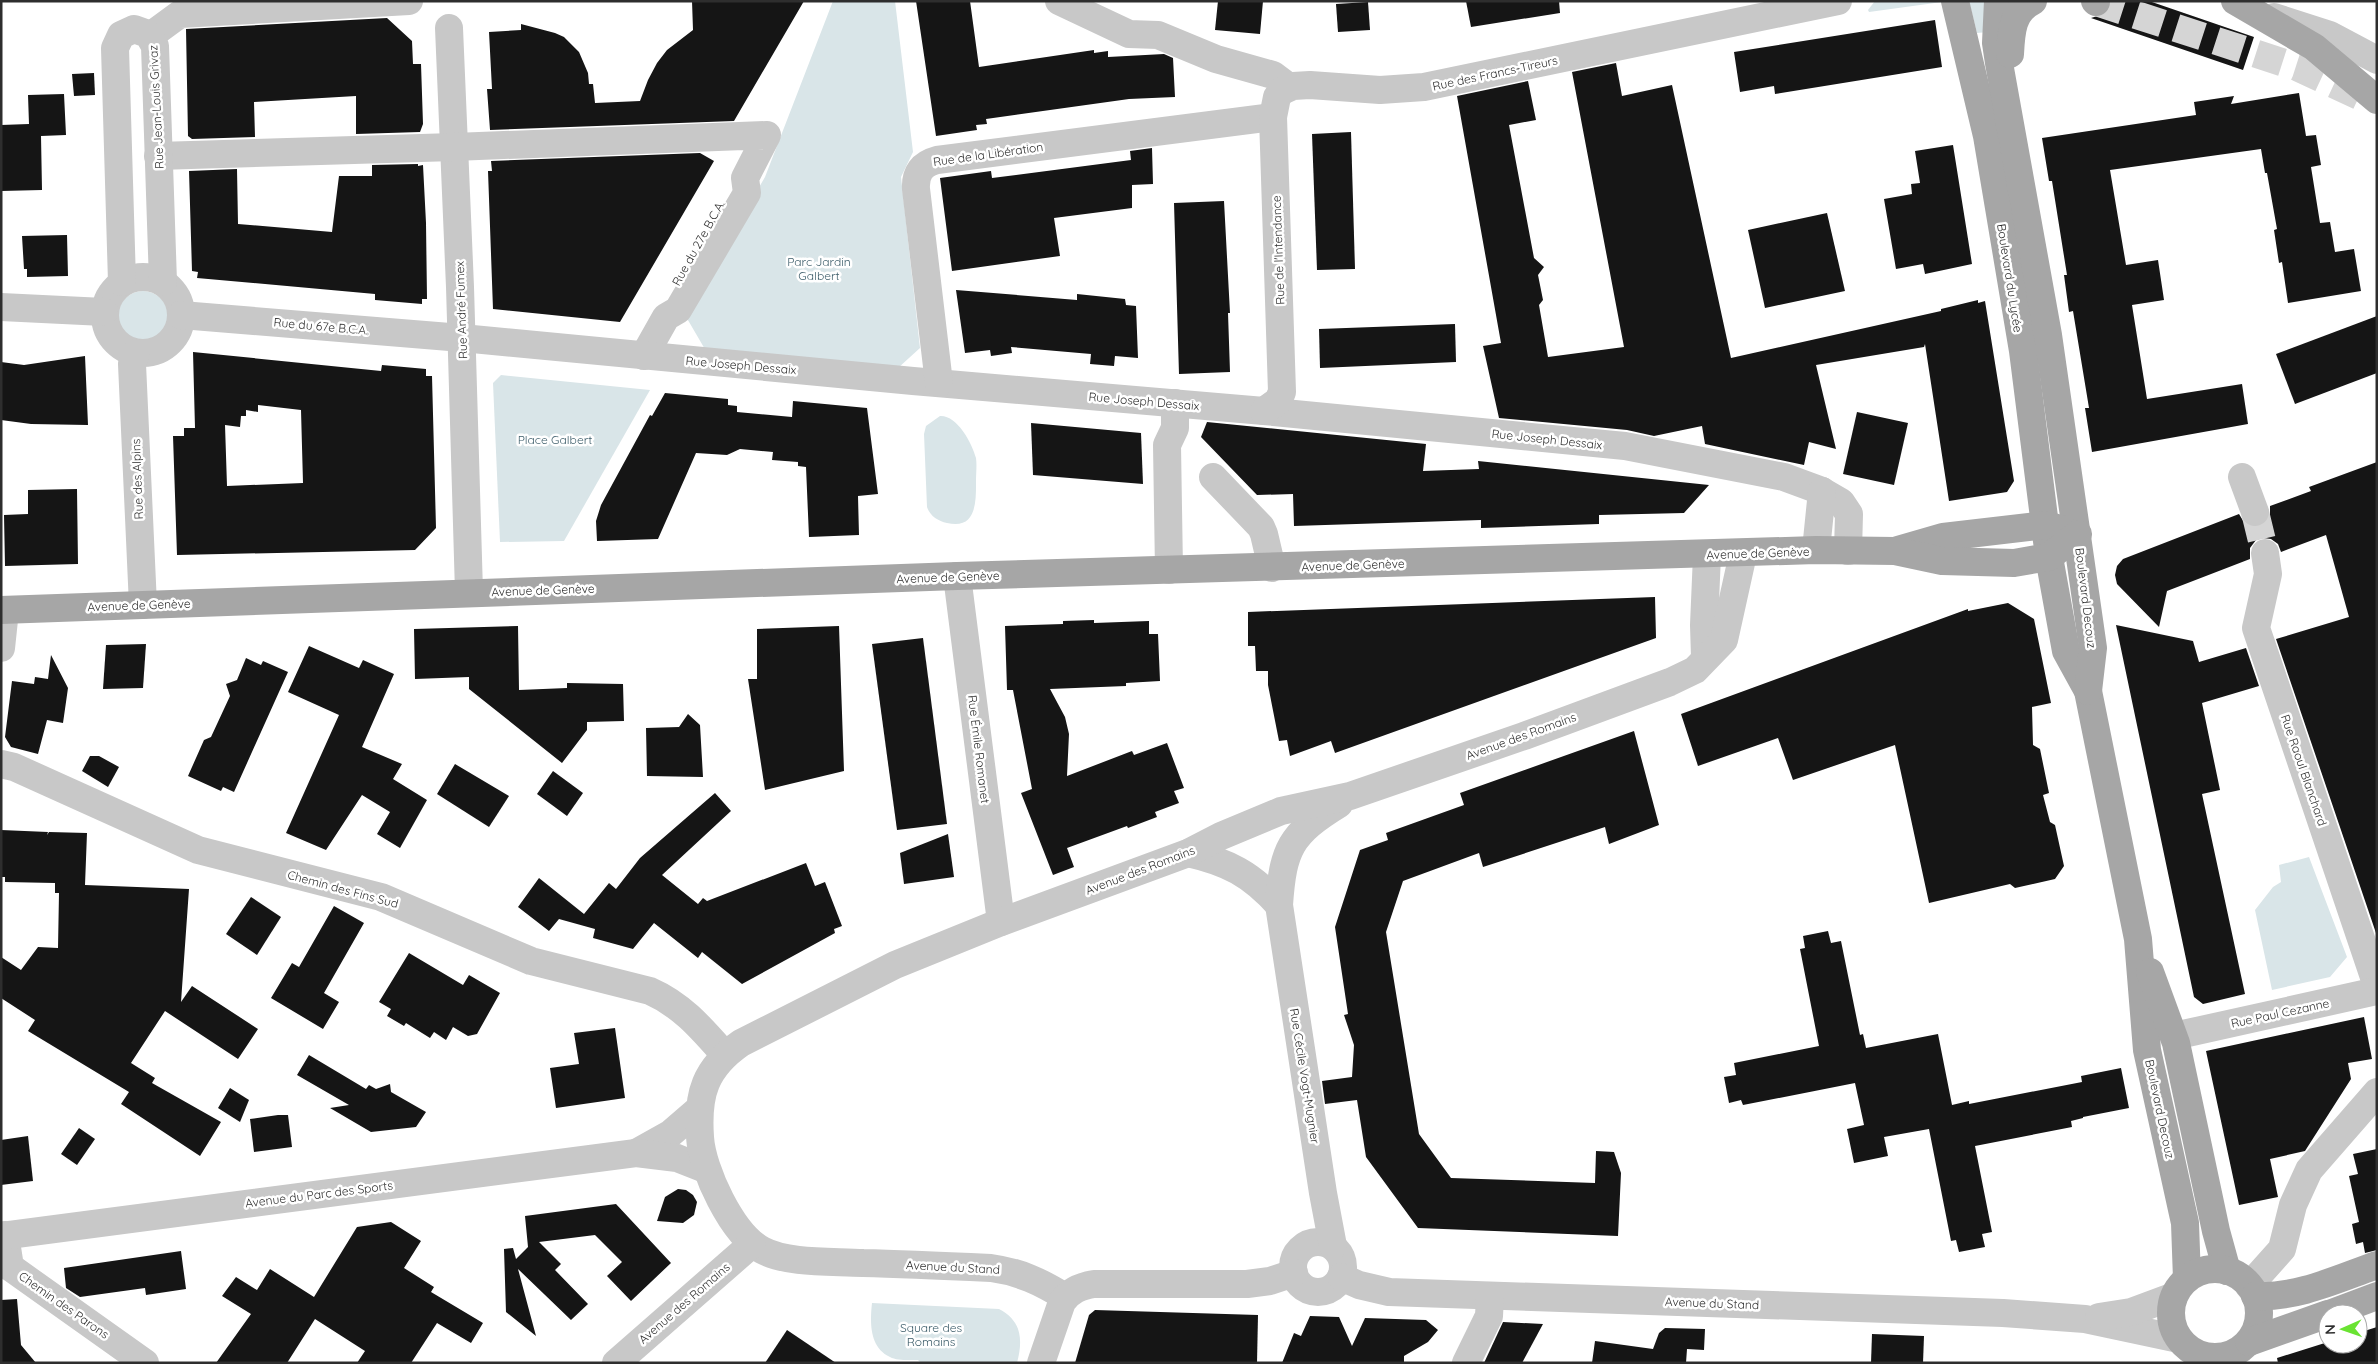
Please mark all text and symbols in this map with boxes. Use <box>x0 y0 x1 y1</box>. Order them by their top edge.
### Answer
street label: Rue Jean-Louis Grivaz <box>145 44 167 169</box>
street label: Rue des Francs-Tireurs <box>1431 52 1559 94</box>
street label: Rue de la Libération <box>932 139 1044 169</box>
street label: Rue de l'Intendance <box>1269 195 1287 305</box>
street label: Rue du 27e B.C.A. <box>668 198 728 288</box>
street label: Boulevard du Lycée <box>1994 223 2026 334</box>
park label: Parc Jardin Galbert <box>787 254 851 283</box>
street label: Rue André Fumex <box>452 261 470 359</box>
street label: Rue du 67e B.C.A. <box>273 314 369 338</box>
street label: Rue Joseph Dessaix <box>685 353 797 377</box>
street label: Rue Joseph Dessaix <box>1088 389 1200 413</box>
street label: Rue Joseph Dessaix <box>1491 426 1603 452</box>
park label: Place Galbert <box>518 432 592 447</box>
street label: Rue des Alpins <box>128 438 146 520</box>
street label: Avenue de Genève <box>1706 544 1810 562</box>
street label: Boulevard Decouz <box>2072 547 2100 649</box>
street label: Avenue de Genève <box>1301 556 1405 574</box>
street label: Avenue de Genève <box>896 568 1000 586</box>
street label: Avenue de Genève <box>491 581 595 599</box>
street label: Avenue de Genève <box>87 596 191 614</box>
street label: Rue Émile Romanet <box>965 694 993 804</box>
street label: Avenue des Romains <box>1464 709 1578 763</box>
street label: Rue Raoul Blanchard <box>2278 712 2330 828</box>
street label: Avenue des Romains <box>1083 842 1197 898</box>
street label: Chemin des Fins Sud <box>286 867 400 911</box>
street label: Rue Paul Cezanne <box>2229 995 2331 1031</box>
street label: Rue Cécile Vogt-Mugnier <box>1287 1007 1323 1145</box>
street label: Boulevard Decouz <box>2142 1058 2178 1160</box>
street label: Avenue du Parc des Sports <box>244 1177 394 1211</box>
street label: Avenue du Stand <box>906 1257 1000 1277</box>
street label: Avenue des Romains <box>635 1259 733 1347</box>
street label: Chemin des Parons <box>16 1268 112 1342</box>
street label: Avenue du Stand <box>1665 1294 1759 1312</box>
north arrow <box>2318 1304 2368 1354</box>
park label: Square des Romains <box>900 1320 962 1349</box>
text: N <box>2321 1324 2339 1335</box>

